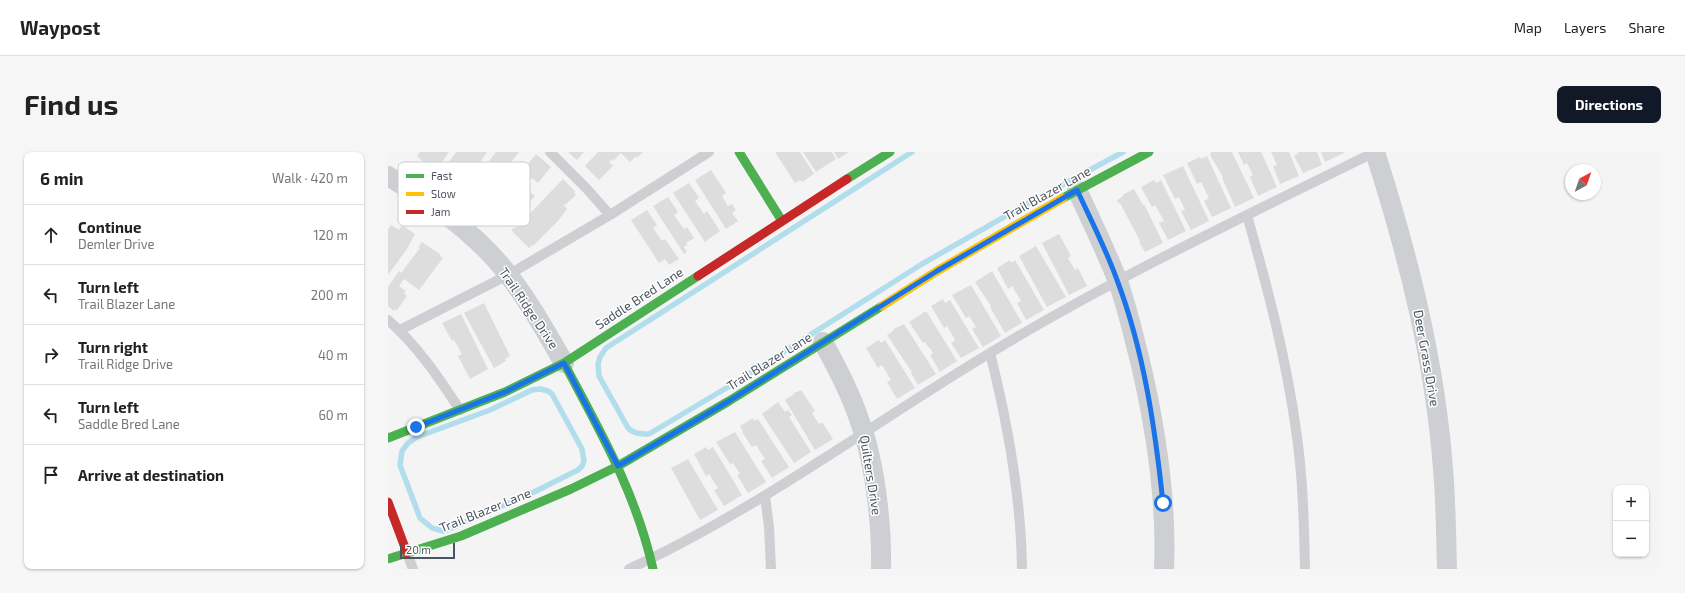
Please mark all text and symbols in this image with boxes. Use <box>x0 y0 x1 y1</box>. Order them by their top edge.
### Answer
text: Waypost <box>20 16 100 39</box>
text: Map <box>1514 19 1542 36</box>
text: Layers <box>1564 19 1606 36</box>
text: Share <box>1628 19 1665 36</box>
button: Directions <box>1557 86 1661 123</box>
text: Find us <box>24 87 118 121</box>
legend <box>398 162 530 226</box>
street label: Trail Blazer Lane <box>1001 162 1093 224</box>
north arrow <box>1565 164 1601 200</box>
text: 6 min <box>40 168 84 188</box>
text: Fast <box>431 169 453 182</box>
text: Walk · 420 m <box>272 170 348 186</box>
text: Slow <box>431 187 456 200</box>
text: Jam <box>431 205 450 218</box>
text: Continue <box>78 218 141 236</box>
icon: ahead <box>40 224 62 246</box>
text: 120 m <box>313 227 348 243</box>
text: Demler Drive <box>78 236 155 252</box>
street label: Trail Ridge Drive <box>496 264 562 352</box>
street label: Saddle Bred Lane <box>592 264 686 332</box>
text: Turn left <box>78 278 139 296</box>
icon: left <box>40 284 62 306</box>
text: 200 m <box>311 287 348 303</box>
text: Trail Blazer Lane <box>78 296 175 312</box>
street label: Deer Grass Drive <box>1411 308 1443 408</box>
street label: Trail Blazer Lane <box>724 328 814 394</box>
text: Turn right <box>78 338 148 356</box>
icon: right <box>40 344 62 366</box>
text: 40 m <box>318 347 348 363</box>
text: Trail Ridge Drive <box>78 356 173 372</box>
text: Turn left <box>78 398 139 416</box>
icon: left <box>40 404 62 426</box>
text: 60 m <box>318 407 348 423</box>
text: Saddle Bred Lane <box>78 416 180 432</box>
route end <box>407 418 425 436</box>
street label: Quilters Drive <box>857 434 885 516</box>
icon: arrive <box>40 464 62 486</box>
text: Arrive at destination <box>78 466 224 484</box>
street label: Trail Blazer Lane <box>437 484 533 536</box>
map controls <box>1613 485 1649 557</box>
button: + <box>1613 485 1649 521</box>
route start <box>1154 494 1172 512</box>
button: − <box>1613 521 1649 557</box>
scale bar <box>400 541 455 560</box>
text: 20 m <box>406 543 431 556</box>

